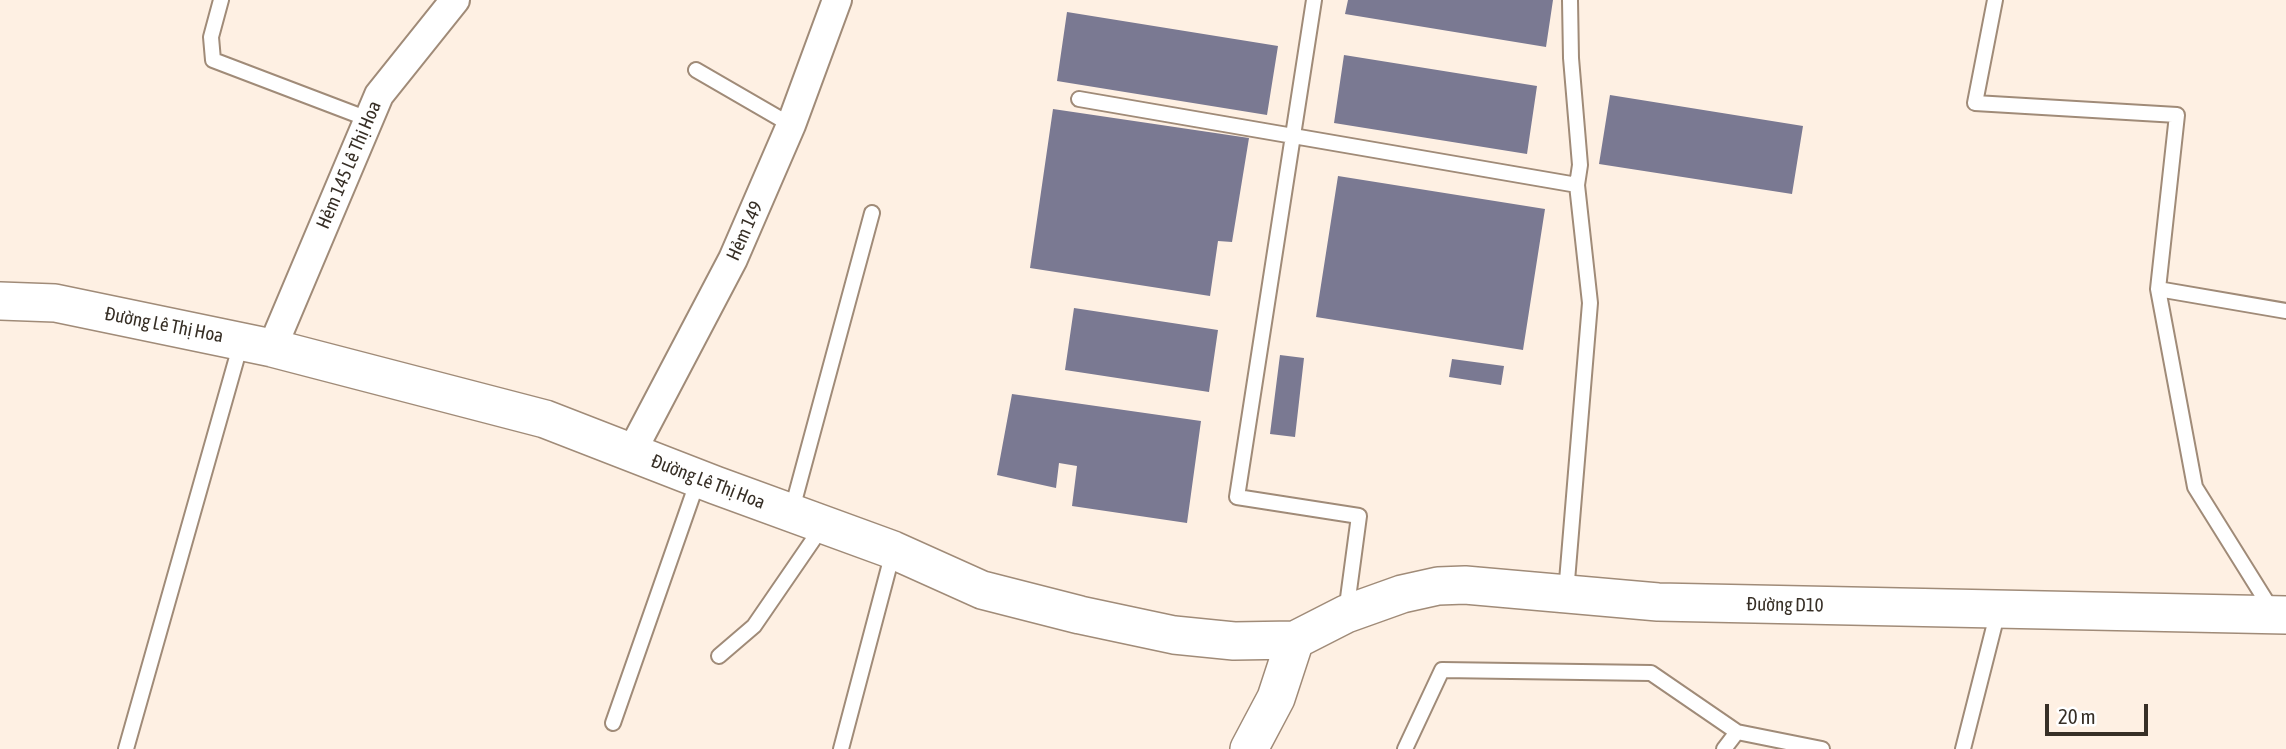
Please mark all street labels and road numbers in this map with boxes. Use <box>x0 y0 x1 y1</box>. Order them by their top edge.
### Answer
street label: Hẻm 145 Lê Thị Hoa <box>312 98 386 232</box>
street label: Hẻm 149 <box>722 198 768 264</box>
street label: Đường Lê Thị Hoa <box>103 302 225 348</box>
street label: Đường Lê Thị Hoa <box>648 450 768 514</box>
street label: Đường D10 <box>1746 593 1824 617</box>

